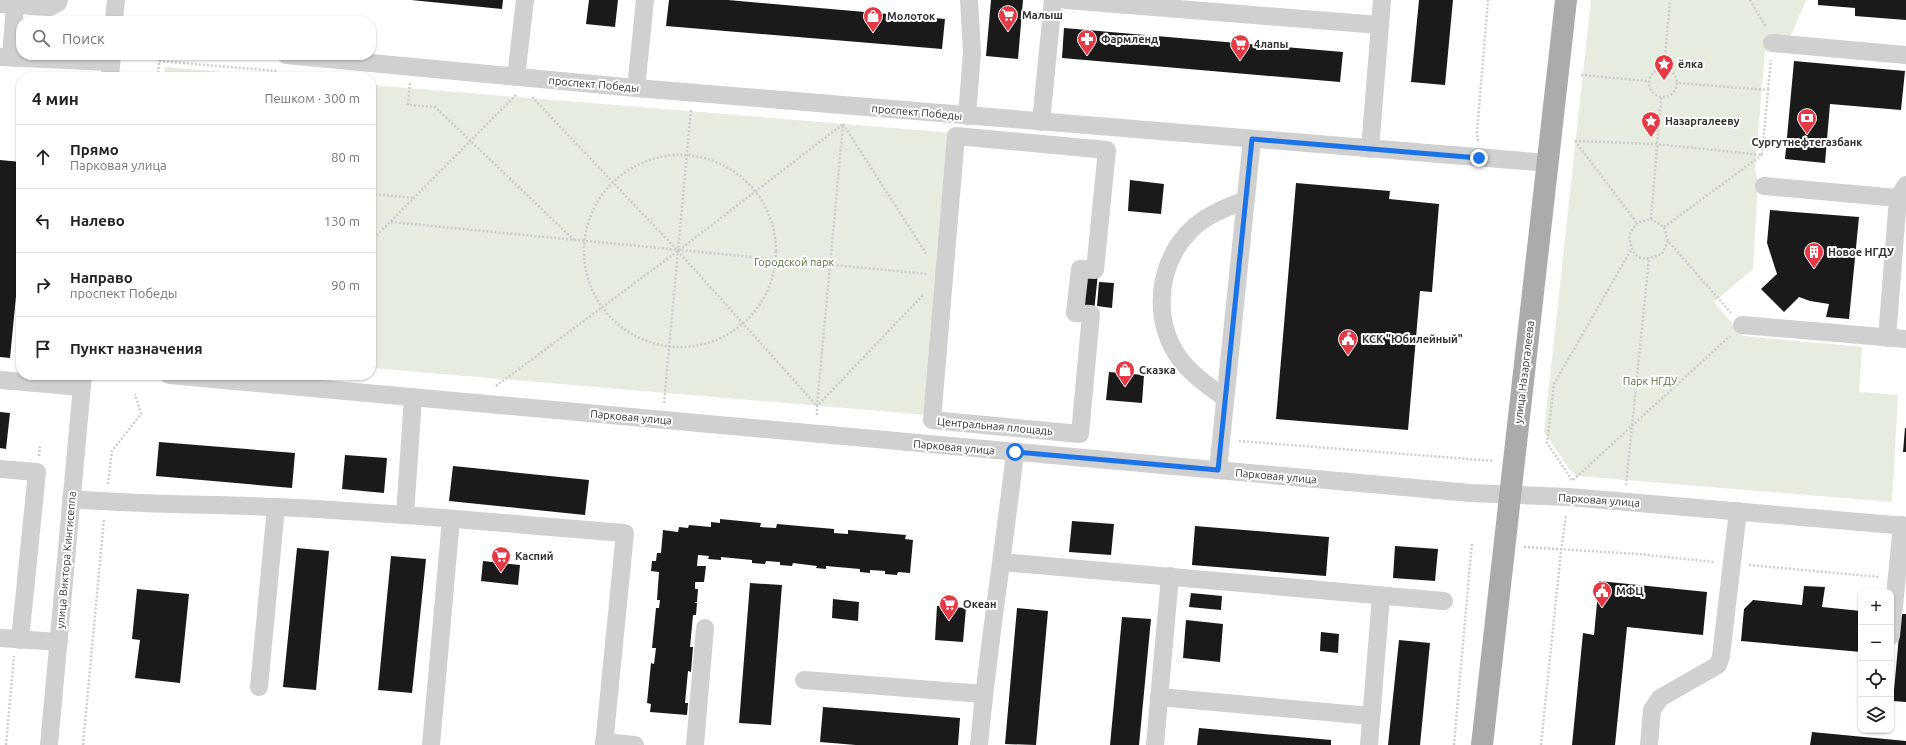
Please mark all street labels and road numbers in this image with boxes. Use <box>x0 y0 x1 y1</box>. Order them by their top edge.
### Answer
street label: проспект Победы <box>548 74 640 94</box>
street label: проспект Победы <box>871 102 963 122</box>
street label: улица Назаргалеева <box>1512 320 1536 424</box>
street label: Парковая улица <box>590 407 672 427</box>
street label: Центральная площадь <box>937 415 1054 437</box>
street label: Парковая улица <box>913 437 995 457</box>
street label: Парковая улица <box>1235 466 1317 486</box>
street label: улица Виктора Кингисеппа <box>54 491 78 629</box>
street label: Парковая улица <box>1558 491 1640 509</box>

